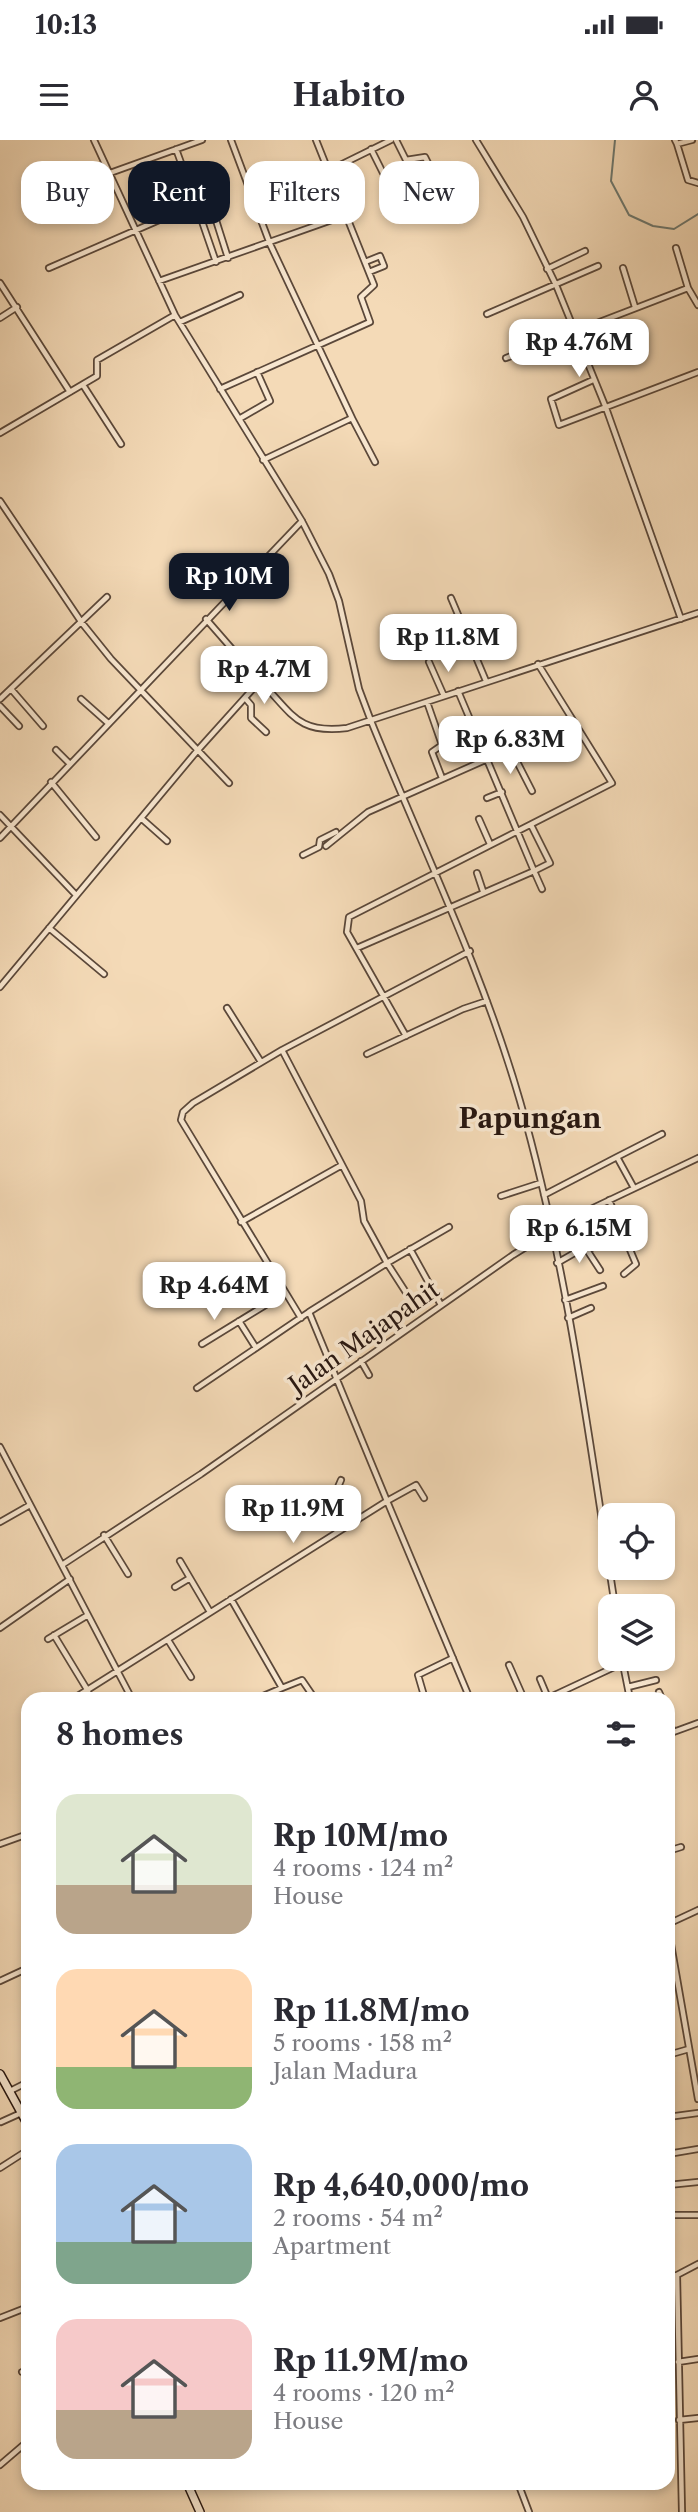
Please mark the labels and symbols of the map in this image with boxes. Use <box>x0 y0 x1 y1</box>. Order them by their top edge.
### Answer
pin: Rp 4.76M <box>507 320 651 379</box>
pin: Rp 10M <box>172 554 286 613</box>
pin: Rp 11.8M <box>376 615 520 674</box>
pin: Rp 4.7M <box>199 646 329 706</box>
pin: Rp 6.83M <box>438 716 582 776</box>
district label: Papungan <box>459 1101 601 1135</box>
pin: Rp 6.15M <box>507 1206 651 1265</box>
pin: Rp 4.64M <box>142 1262 286 1322</box>
street label: Jalan Majapahit <box>280 1274 445 1402</box>
pin: Rp 11.9M <box>221 1486 365 1545</box>

